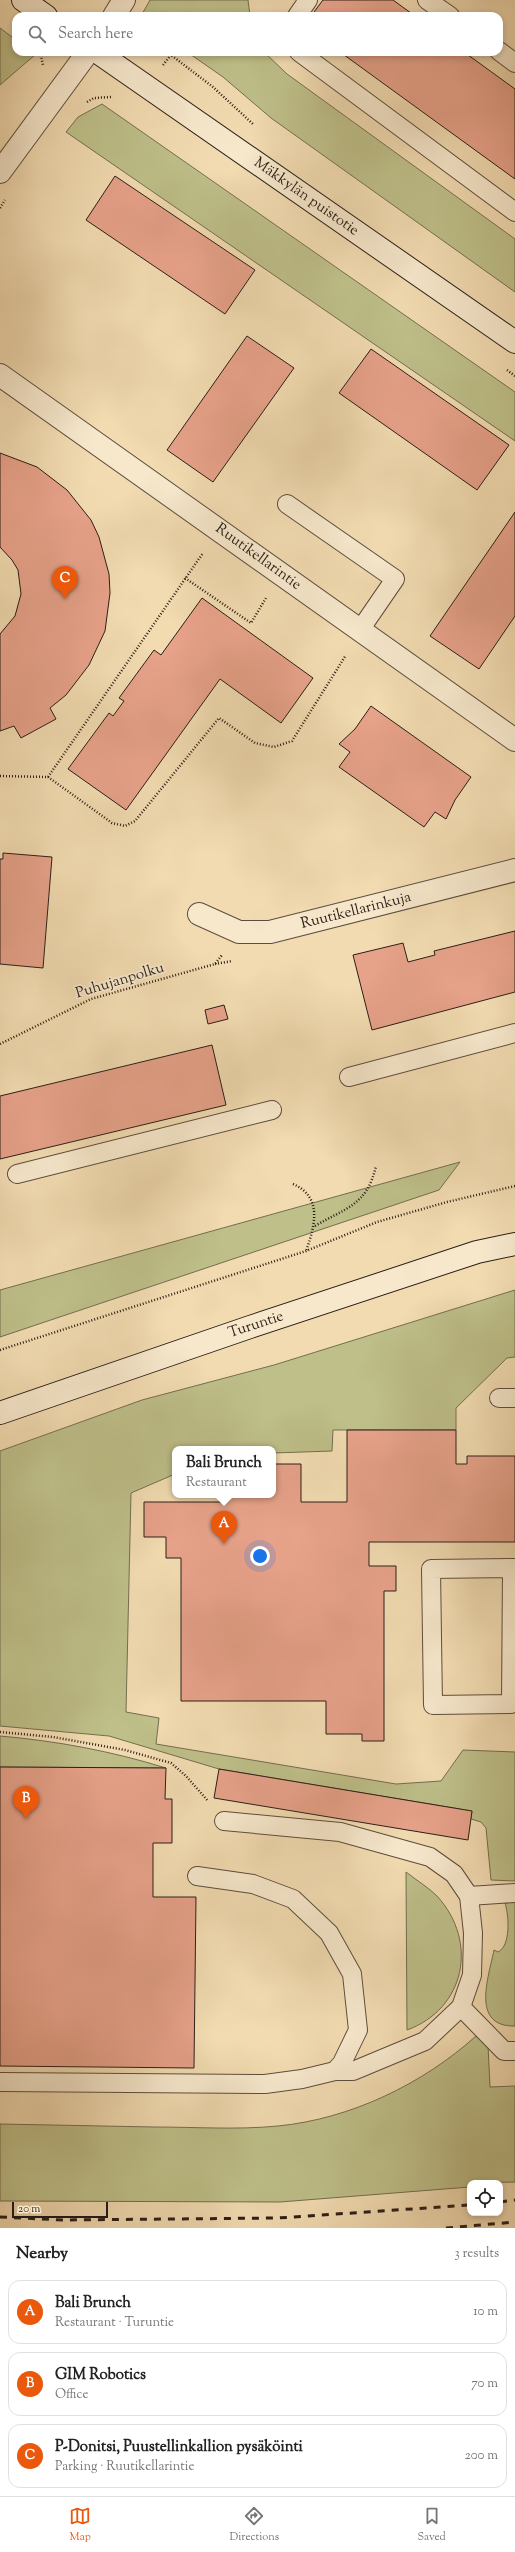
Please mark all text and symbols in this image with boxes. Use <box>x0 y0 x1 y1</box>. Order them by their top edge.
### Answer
search box <box>12 12 503 56</box>
icon: search <box>26 23 48 45</box>
text: Search here <box>58 24 133 45</box>
street label: Mäkkylän puistotie <box>249 153 363 241</box>
street label: Ruutikellarintie <box>211 519 305 595</box>
pin: C <box>52 566 78 599</box>
street label: Ruutikellarinkuja <box>298 887 414 935</box>
street label: Puhujanpolku <box>73 958 167 1004</box>
street label: Turuntie <box>226 1306 286 1344</box>
popup <box>172 1446 276 1498</box>
text: Bali Brunch <box>186 1453 262 1474</box>
text: Restaurant <box>186 1474 247 1492</box>
pin: A <box>211 1511 237 1544</box>
your location <box>250 1546 270 1566</box>
pin: B <box>13 1786 39 1819</box>
map controls <box>467 2180 503 2216</box>
button: locate <box>467 2180 503 2216</box>
scale bar <box>12 2200 108 2219</box>
text: 20 m <box>18 2201 40 2217</box>
text: Nearby <box>16 2242 68 2266</box>
text: 3 results <box>454 2245 499 2263</box>
text: Bali Brunch <box>55 2293 131 2314</box>
text: A <box>25 2303 35 2321</box>
text: 10 m <box>473 2303 498 2321</box>
text: Restaurant · Turuntie <box>55 2314 174 2332</box>
text: GIM Robotics <box>55 2365 146 2386</box>
text: B <box>26 2375 34 2393</box>
text: 70 m <box>471 2375 498 2393</box>
text: Office <box>55 2386 88 2404</box>
text: P-Donitsi, Puustellinkallion pysäköinti <box>55 2437 303 2458</box>
text: C <box>25 2447 35 2465</box>
text: 200 m <box>465 2447 498 2465</box>
text: Parking · Ruutikellarintie <box>55 2458 194 2476</box>
tab: Map <box>69 2505 91 2545</box>
tab: Directions <box>230 2505 279 2545</box>
tab: Saved <box>418 2505 446 2545</box>

